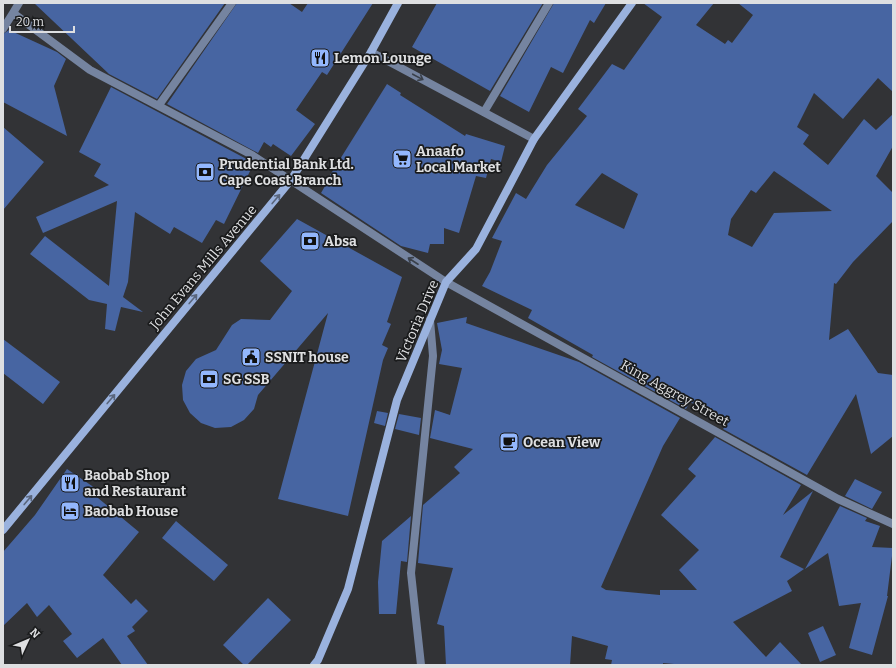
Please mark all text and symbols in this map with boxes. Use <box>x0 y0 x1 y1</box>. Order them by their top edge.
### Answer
scale bar <box>10 8 74 34</box>
text: 20 m <box>16 15 45 29</box>
restaurant icon: Lemon Lounge <box>309 47 331 69</box>
place label: Lemon Lounge <box>334 50 432 67</box>
one-way arrow <box>412 73 424 81</box>
place label: Anaafo Local Market <box>416 143 501 176</box>
supermarket icon: Anaafo Local Market <box>391 148 413 170</box>
place label: Prudential Bank Ltd. Cape Coast Branch <box>219 156 354 189</box>
bank icon: Prudential Bank Ltd. Cape Coast Branch <box>194 161 216 183</box>
one-way arrow <box>272 193 281 204</box>
street label: John Evans Mills Avenue <box>146 201 261 334</box>
bank icon: Absa <box>299 230 321 252</box>
place label: Absa <box>324 233 357 250</box>
one-way arrow <box>408 257 419 265</box>
street label: Victoria Drive <box>392 277 443 365</box>
one-way arrow <box>189 294 198 305</box>
public building icon: SSNIT house <box>240 346 262 368</box>
place label: SSNIT house <box>265 349 349 366</box>
street label: King Aggrey Street <box>618 357 732 430</box>
bank icon: SG SSB <box>198 368 220 390</box>
place label: SG SSB <box>223 371 270 388</box>
one-way arrow <box>106 394 115 405</box>
cafe icon: Ocean View <box>498 431 520 453</box>
place label: Ocean View <box>523 434 601 451</box>
place label: Baobab Shop and Restaurant <box>84 467 187 500</box>
restaurant icon: Baobab Shop and Restaurant <box>59 472 81 494</box>
one-way arrow <box>23 494 32 505</box>
hotel icon: Baobab House <box>59 500 81 522</box>
place label: Baobab House <box>84 503 178 520</box>
north arrow <box>8 620 48 660</box>
text: N <box>27 626 43 641</box>

